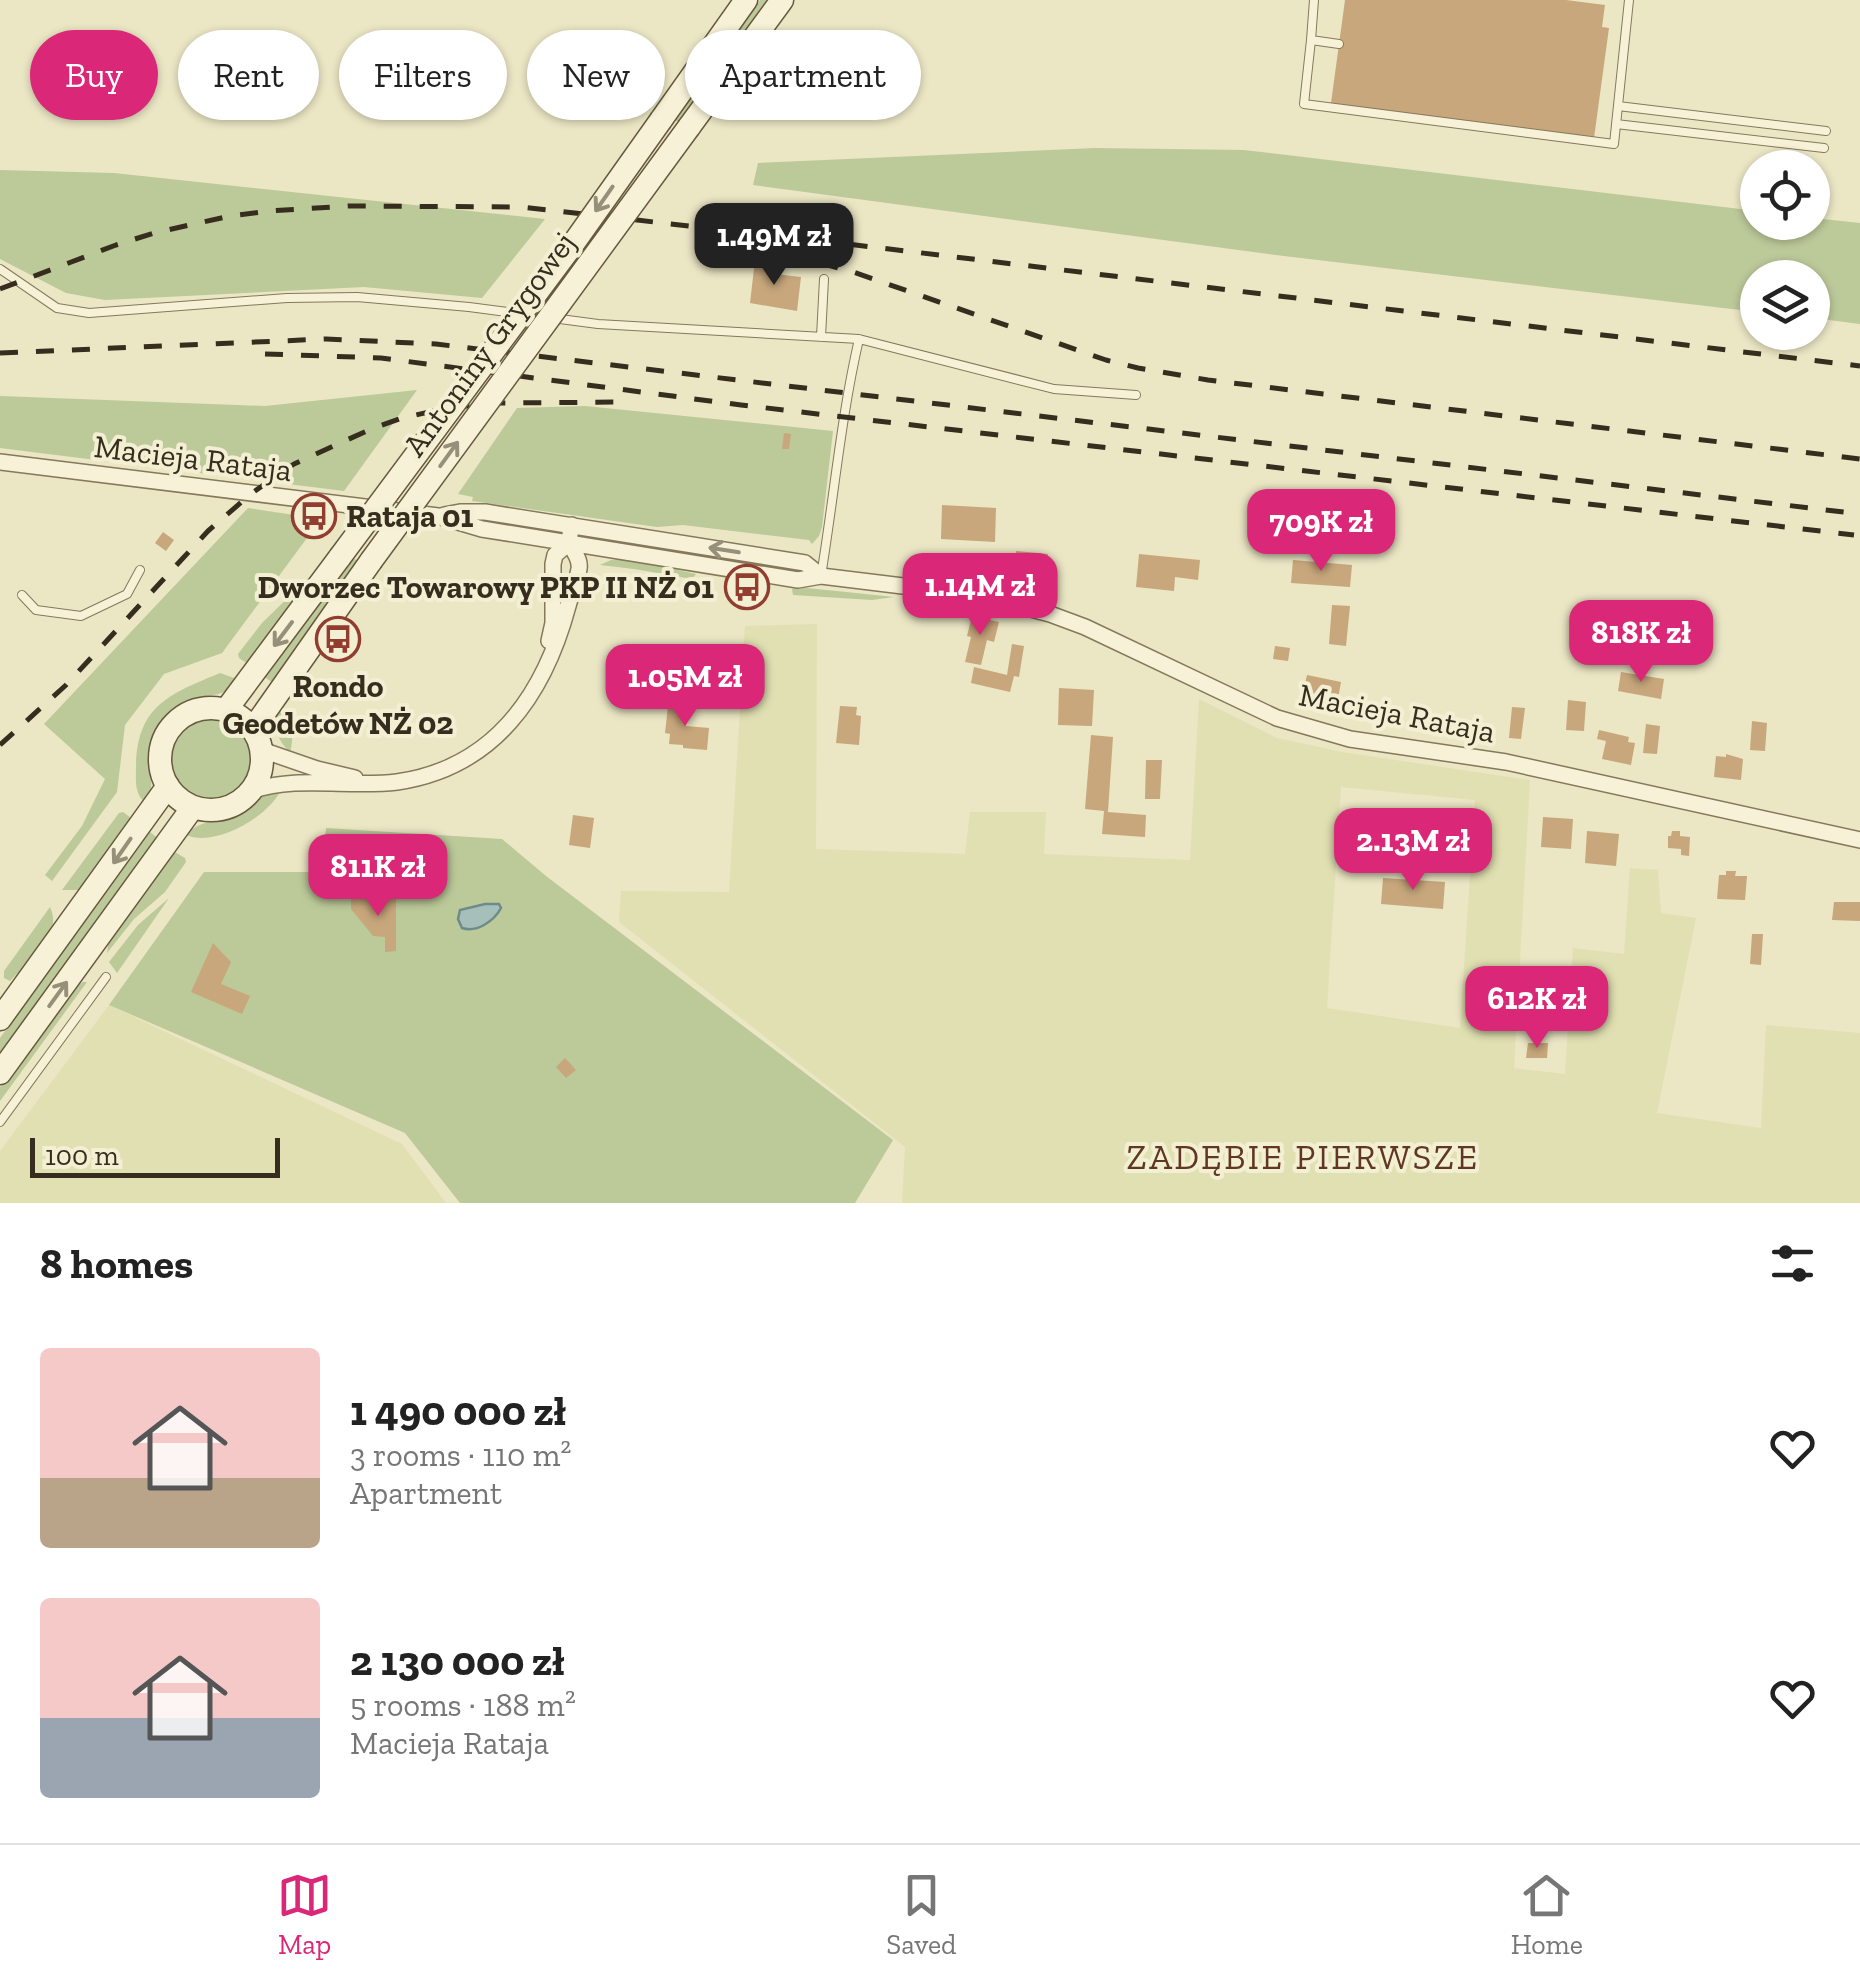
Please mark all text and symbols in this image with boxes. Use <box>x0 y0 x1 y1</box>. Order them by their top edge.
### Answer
chip: Buy <box>30 30 158 120</box>
chip: Rent <box>178 30 319 120</box>
chip: Filters <box>339 30 507 120</box>
chip: New <box>527 30 665 120</box>
chip: Apartment <box>685 30 921 120</box>
map controls <box>1740 150 1830 350</box>
button: locate <box>1740 150 1830 240</box>
one-way arrow <box>594 185 615 213</box>
pin: 1.49M zł <box>671 203 877 288</box>
text: 1.49M zł <box>716 216 832 254</box>
street label: Antoniny Grygowej <box>395 225 583 463</box>
button: layers <box>1740 260 1830 350</box>
street label: Macieja Rataja <box>92 427 294 489</box>
one-way arrow <box>439 441 460 468</box>
pin: 709K zł <box>1229 489 1413 574</box>
bus stop icon: Rataja 01 <box>291 493 337 539</box>
place label: Rataja 01 <box>346 497 473 535</box>
text: 709K zł <box>1269 502 1373 540</box>
one-way arrow <box>708 540 741 558</box>
pin: 1.14M zł <box>877 553 1083 638</box>
bus stop icon: Dworzec Towarowy PKP II NŻ 01 <box>724 564 770 610</box>
text: 1.14M zł <box>925 566 1035 604</box>
place label: Dworzec Towarowy PKP II NŻ 01 <box>258 568 714 606</box>
pin: 818K zł <box>1549 600 1733 685</box>
text: 818K zł <box>1591 613 1691 651</box>
bus stop icon: Rondo Geodetów NŻ 02 <box>315 616 361 662</box>
one-way arrow <box>273 620 294 647</box>
pin: 1.05M zł <box>582 644 788 729</box>
text: 1.05M zł <box>628 657 742 695</box>
place label: Rondo Geodetów NŻ 02 <box>222 667 454 742</box>
street label: Macieja Rataja <box>1296 675 1498 751</box>
pin: 2.13M zł <box>1310 808 1516 893</box>
text: 2.13M zł <box>1356 821 1470 859</box>
pin: 811K zł <box>286 834 470 919</box>
one-way arrow <box>112 837 133 864</box>
text: 811K zł <box>330 847 426 885</box>
pin: 612K zł <box>1445 966 1629 1051</box>
text: 612K zł <box>1487 979 1587 1017</box>
one-way arrow <box>47 981 68 1008</box>
scale bar <box>30 1133 280 1178</box>
district label: ZADĘBIE PIERWSZE <box>1126 1136 1480 1178</box>
text: 100 m <box>45 1139 119 1172</box>
icon: filters <box>1765 1236 1820 1291</box>
text: 8 homes <box>40 1238 193 1289</box>
text: 1 490 000 zł <box>350 1385 566 1436</box>
icon: home <box>120 1388 240 1508</box>
icon: heart <box>1765 1421 1820 1476</box>
text: 3 rooms · 110 m² <box>350 1436 571 1474</box>
text: Apartment <box>350 1474 502 1512</box>
text: 2 130 000 zł <box>350 1635 565 1686</box>
icon: home <box>120 1638 240 1758</box>
icon: heart <box>1765 1671 1820 1726</box>
text: 5 rooms · 188 m² <box>350 1686 576 1724</box>
text: Macieja Rataja <box>350 1724 549 1762</box>
tab: Map <box>277 1868 332 1961</box>
tab: Saved <box>886 1868 956 1961</box>
tab: Home <box>1511 1868 1583 1961</box>

